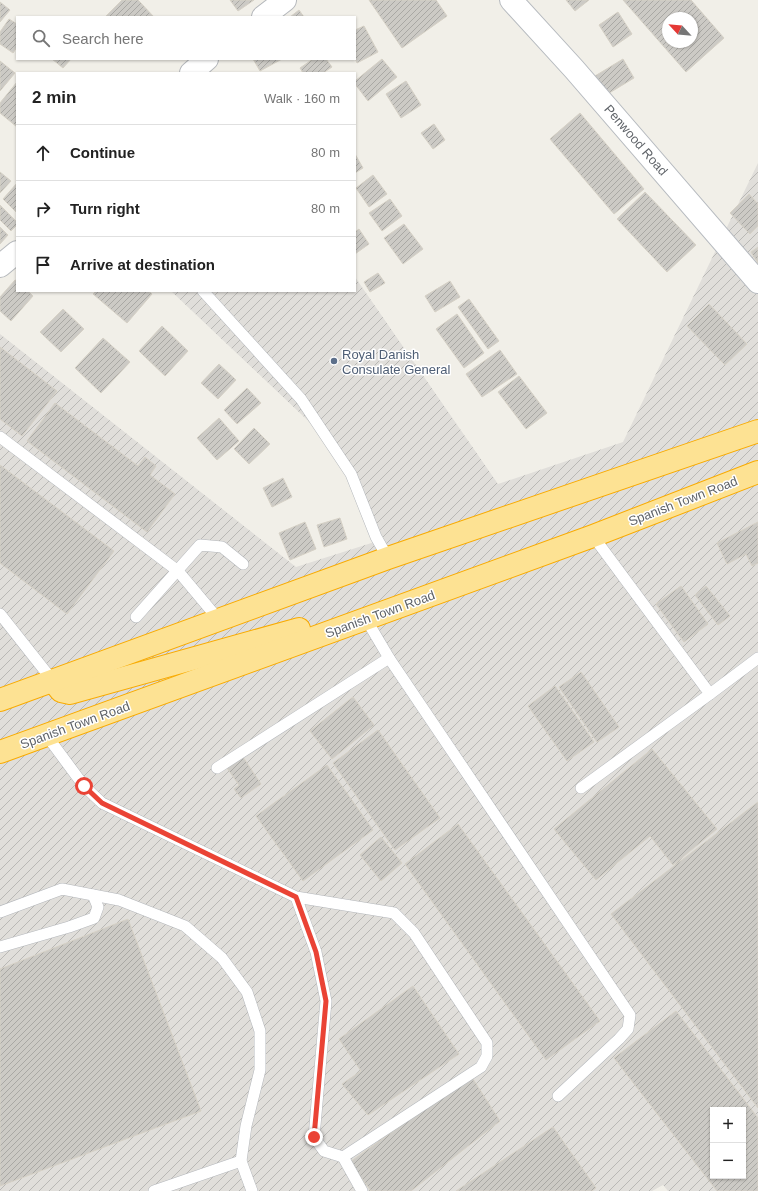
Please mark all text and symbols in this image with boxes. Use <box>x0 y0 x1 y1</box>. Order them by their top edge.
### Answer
north arrow <box>662 12 698 48</box>
search box <box>16 16 356 60</box>
icon: search <box>30 27 52 49</box>
text: Search here <box>62 30 144 47</box>
text: 2 min <box>32 88 76 107</box>
text: Walk · 160 m <box>264 91 340 106</box>
street label: Penwood Road <box>601 102 671 178</box>
icon: ahead <box>32 142 54 164</box>
text: Continue <box>70 144 135 161</box>
text: 80 m <box>311 145 340 160</box>
icon: right <box>32 198 54 220</box>
text: Turn right <box>70 200 140 217</box>
text: 80 m <box>311 201 340 216</box>
icon: arrive <box>32 254 54 276</box>
text: Arrive at destination <box>70 256 215 273</box>
place label: Royal Danish Consulate General <box>342 347 451 377</box>
marker: Royal Danish Consulate General <box>329 356 339 366</box>
street label: Spanish Town Road <box>626 473 740 529</box>
street label: Spanish Town Road <box>323 587 437 641</box>
street label: Spanish Town Road <box>18 698 132 752</box>
route start <box>75 777 93 795</box>
map controls <box>710 1107 746 1179</box>
button: + <box>710 1107 746 1143</box>
route end <box>305 1128 323 1146</box>
button: − <box>710 1143 746 1179</box>

